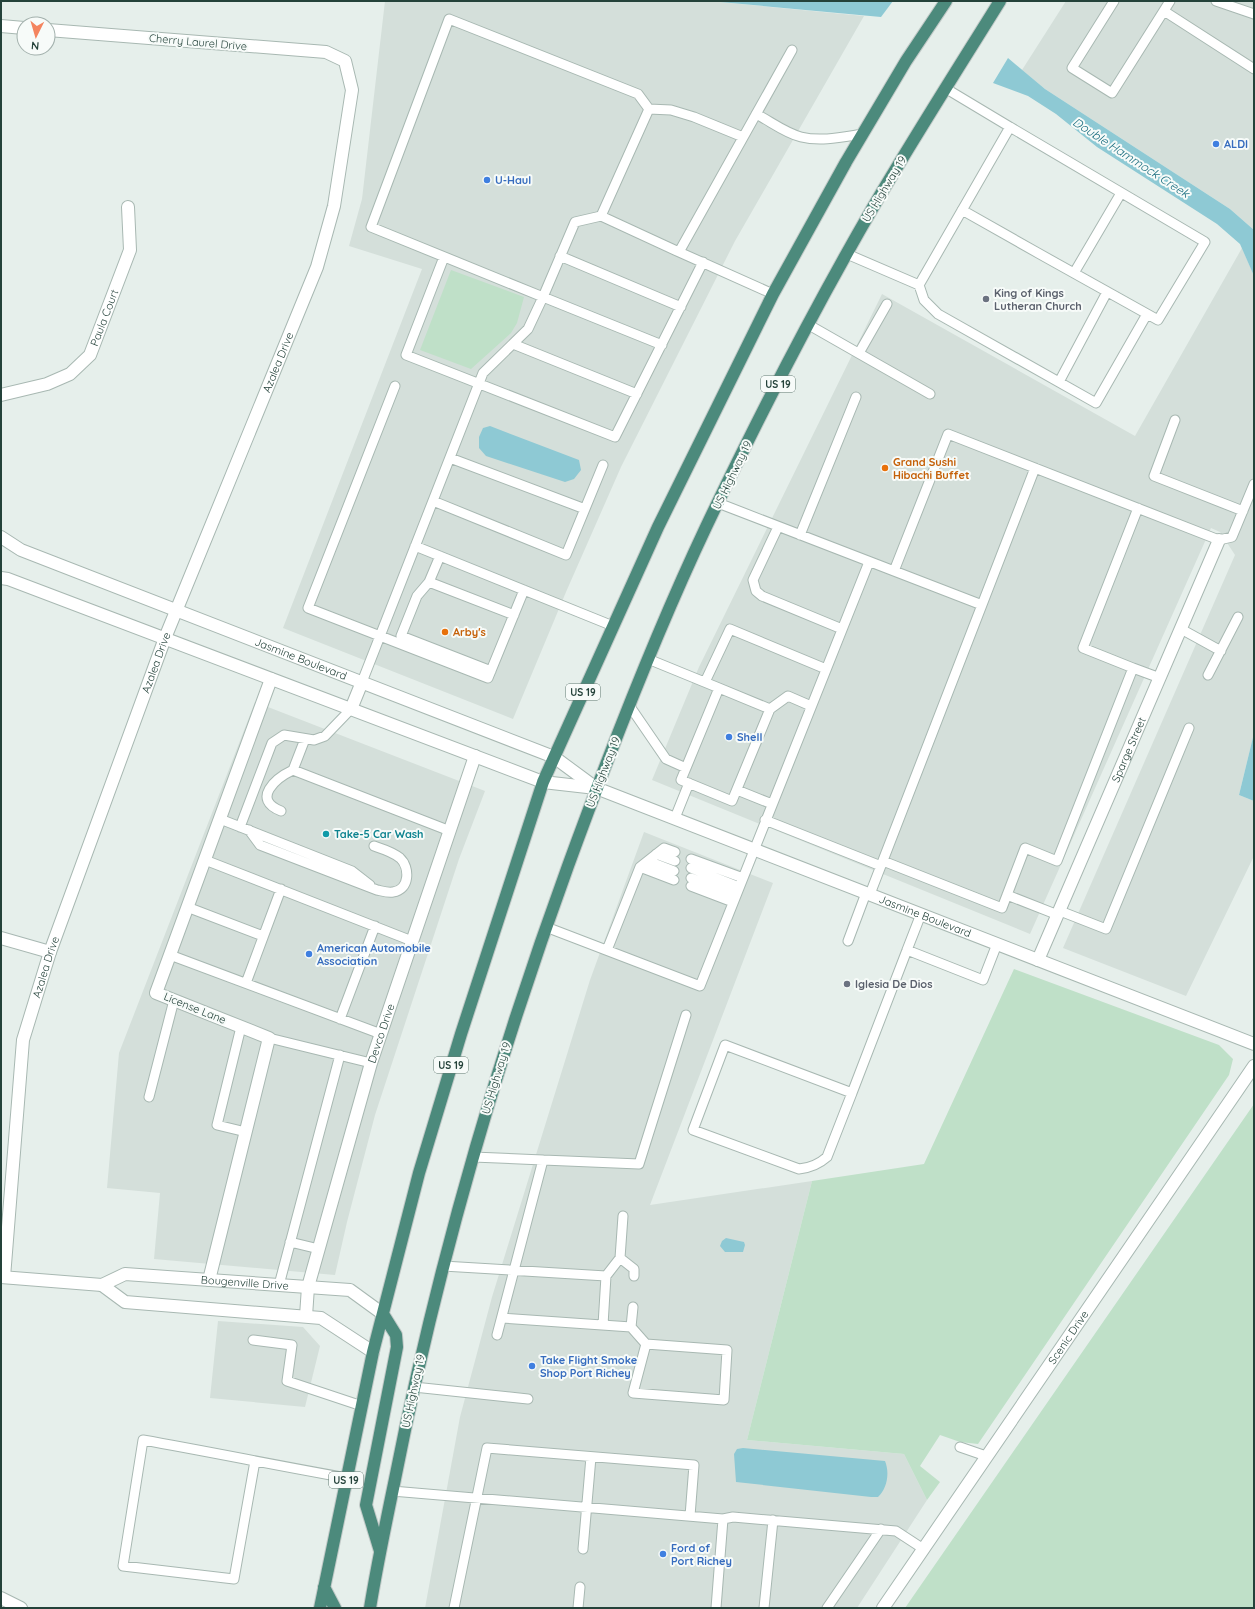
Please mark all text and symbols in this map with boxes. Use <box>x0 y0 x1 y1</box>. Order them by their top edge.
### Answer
north arrow <box>16 16 56 56</box>
street label: Cherry Laurel Drive <box>148 31 248 53</box>
text: N <box>30 39 40 53</box>
water label: Double Hammock Creek <box>1070 114 1194 202</box>
place label: ALDI <box>1224 137 1248 151</box>
marker: ALDI <box>1211 139 1221 149</box>
street label: US Highway 19 <box>859 153 909 225</box>
place label: U-Haul <box>495 173 531 187</box>
marker: U-Haul <box>482 175 492 185</box>
place label: King of Kings Lutheran Church <box>994 286 1082 313</box>
street label: Paula Court <box>87 287 122 348</box>
marker: King of Kings Lutheran Church <box>981 294 991 304</box>
street label: Azalea Drive <box>259 330 297 395</box>
road number: US 19 <box>761 376 795 392</box>
street label: US Highway 19 <box>709 438 755 512</box>
place label: Grand Sushi Hibachi Buffet <box>893 455 969 482</box>
marker: Grand Sushi Hibachi Buffet <box>880 463 890 473</box>
place label: Arby's <box>453 625 486 639</box>
marker: Arby's <box>440 627 450 637</box>
street label: Azalea Drive <box>138 630 174 695</box>
street label: Jasmine Boulevard <box>253 634 349 683</box>
road number: US 19 <box>566 684 600 700</box>
street label: Sparge Street <box>1108 715 1149 784</box>
place label: Shell <box>737 730 762 744</box>
marker: Shell <box>724 732 734 742</box>
street label: US Highway 19 <box>583 735 623 809</box>
place label: Take-5 Car Wash <box>334 827 424 841</box>
marker: Take-5 Car Wash <box>321 829 331 839</box>
street label: Jasmine Boulevard <box>877 892 973 940</box>
street label: Azalea Drive <box>29 934 62 1000</box>
place label: American Automobile Association <box>317 941 431 968</box>
marker: American Automobile Association <box>304 949 314 959</box>
place label: Iglesia De Dios <box>855 977 932 991</box>
marker: Iglesia De Dios <box>842 979 852 989</box>
street label: License Lane <box>162 989 228 1027</box>
street label: Devco Drive <box>364 1002 398 1065</box>
street label: US Highway 19 <box>478 1040 514 1116</box>
road number: US 19 <box>434 1057 468 1073</box>
street label: Bougenville Drive <box>200 1272 289 1293</box>
street label: Scenic Drive <box>1045 1308 1092 1367</box>
street label: US Highway 19 <box>398 1353 428 1429</box>
place label: Take Flight Smoke Shop Port Richey <box>540 1353 638 1380</box>
marker: Take Flight Smoke Shop Port Richey <box>527 1361 537 1371</box>
road number: US 19 <box>329 1472 363 1488</box>
place label: Ford of Port Richey <box>671 1541 732 1568</box>
marker: Ford of Port Richey <box>658 1549 668 1559</box>

